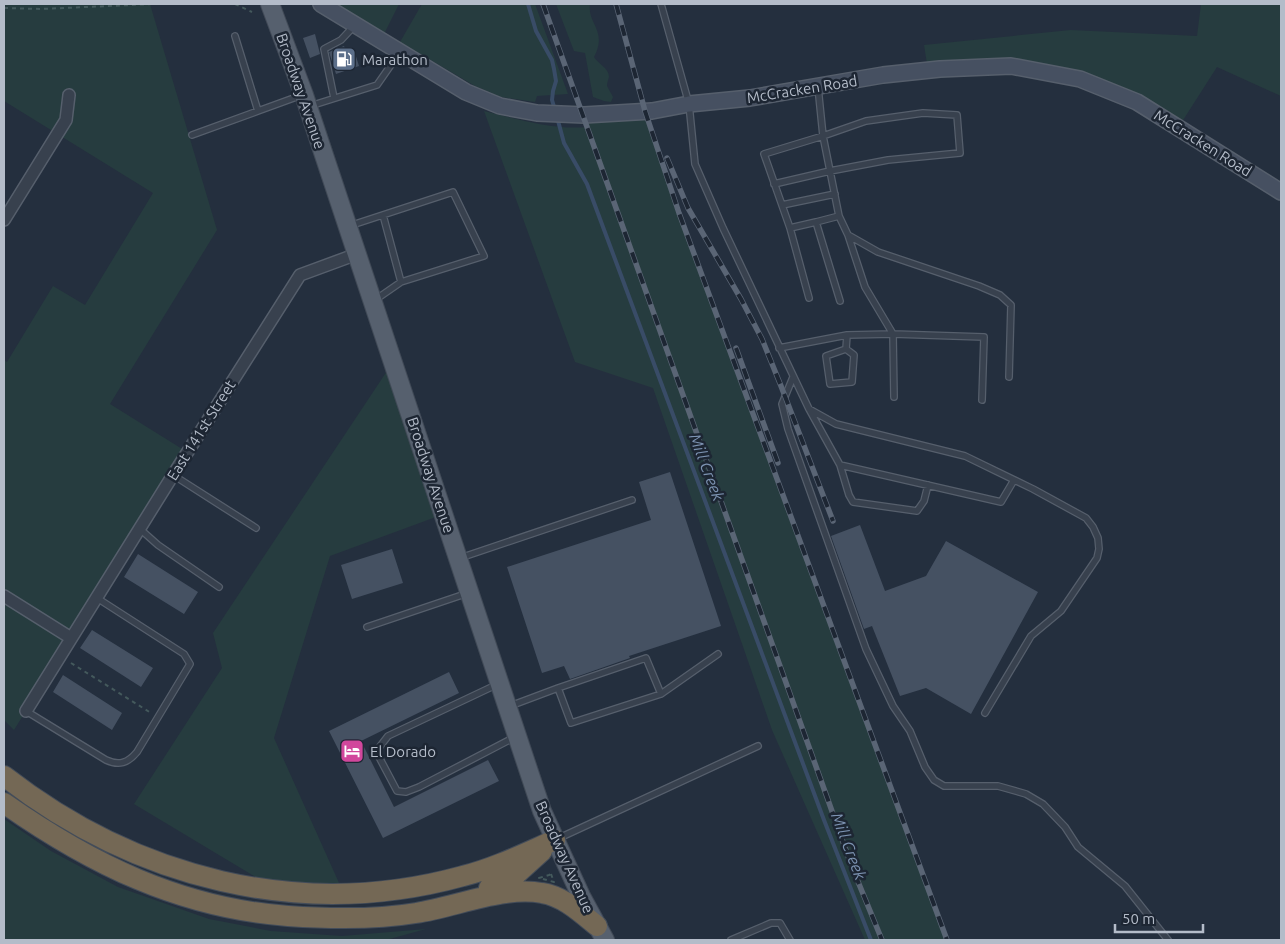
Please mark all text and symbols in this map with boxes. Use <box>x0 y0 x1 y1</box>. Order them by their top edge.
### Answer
street label: Broadway Avenue <box>273 31 329 151</box>
fuel station icon: Marathon <box>331 46 357 72</box>
place label: Marathon <box>362 51 428 68</box>
street label: McCracken Road <box>745 72 859 106</box>
street label: McCracken Road <box>1151 106 1255 180</box>
street label: East 141st Street <box>163 377 239 483</box>
street label: Broadway Avenue <box>404 415 458 535</box>
water label: Mill Creek <box>686 431 728 504</box>
hotel icon: El Dorado <box>339 738 365 764</box>
place label: El Dorado <box>370 743 436 760</box>
street label: Broadway Avenue <box>533 798 597 916</box>
water label: Mill Creek <box>828 810 870 883</box>
scale bar <box>1115 902 1202 934</box>
text: 50 m <box>1122 910 1155 927</box>

